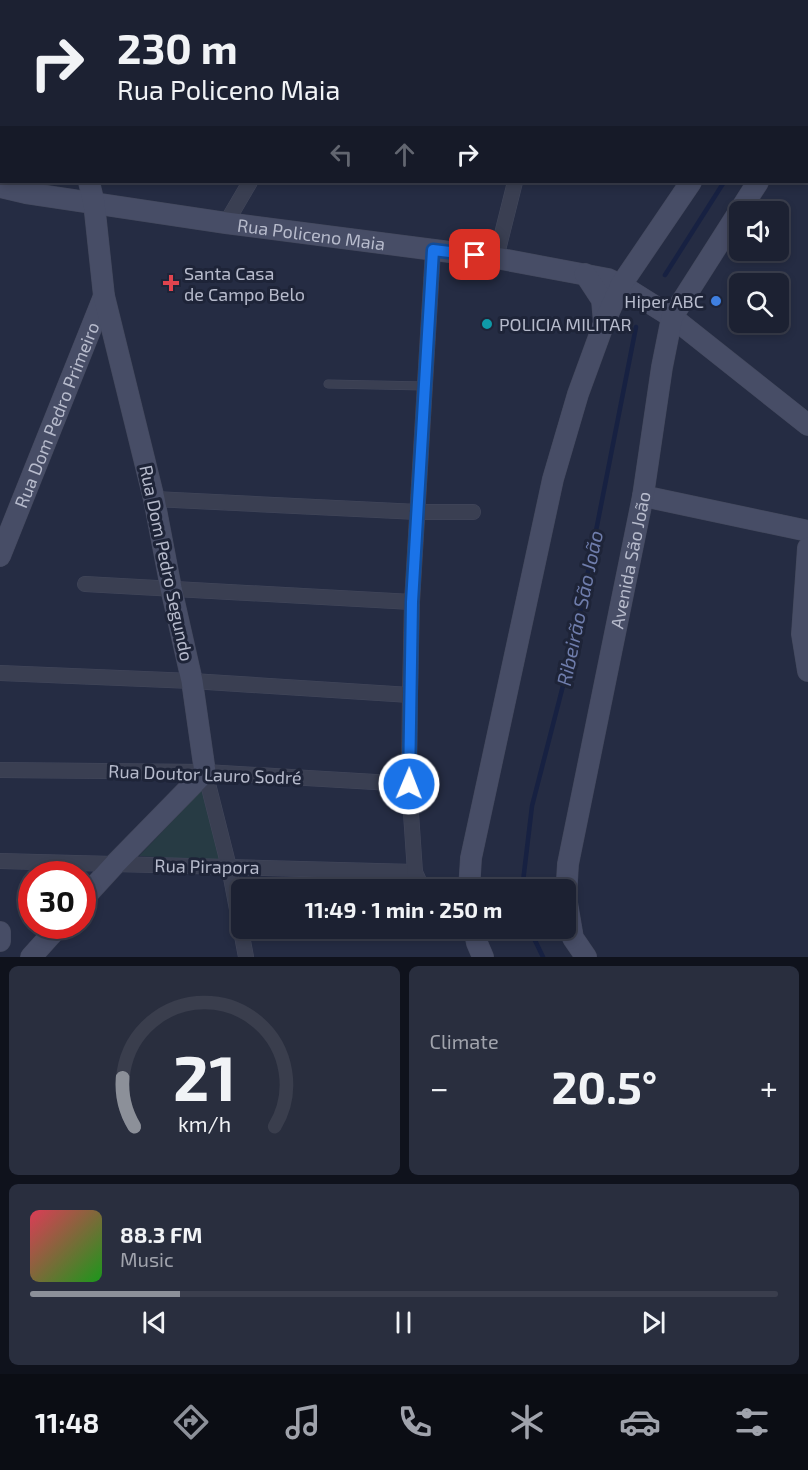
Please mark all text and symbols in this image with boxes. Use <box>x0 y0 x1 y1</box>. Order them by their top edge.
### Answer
text: 230 m <box>117 22 238 72</box>
icon: right <box>18 24 96 102</box>
text: Rua Policeno Maia <box>117 73 340 105</box>
icon: left <box>325 138 358 171</box>
icon: ahead <box>388 138 421 171</box>
icon: right <box>451 138 484 171</box>
map controls <box>729 201 789 333</box>
button: sound <box>729 201 789 261</box>
street label: Rua Policeno Maia <box>236 214 387 255</box>
pin <box>449 229 500 280</box>
icon: arrive <box>458 238 491 271</box>
place label: Santa Casa de Campo Belo <box>184 262 305 305</box>
button: search <box>729 273 789 333</box>
marker: Santa Casa de Campo Belo <box>162 274 180 292</box>
place label: Hiper ABC <box>624 290 704 312</box>
marker: Hiper ABC <box>709 294 723 308</box>
place label: POLICIA MILITAR <box>499 313 632 335</box>
marker: POLICIA MILITAR <box>480 317 494 331</box>
street label: Rua Dom Pedro Primeiro <box>9 319 104 511</box>
street label: Rua Dom Pedro Segundo <box>135 463 199 663</box>
street label: Avenida São João <box>605 489 655 630</box>
water label: Ribeirão São João <box>551 528 607 688</box>
position arrow <box>377 752 441 816</box>
street label: Rua Doutor Lauro Sodré <box>108 760 302 788</box>
street label: Rua Pirapora <box>154 854 260 878</box>
speed limit sign: 30 <box>18 861 96 939</box>
text: 11:49 · 1 min · 250 m <box>305 896 502 922</box>
text: Climate <box>430 1029 499 1053</box>
text: 21 <box>173 1039 236 1114</box>
text: 20.5° <box>551 1059 657 1113</box>
text: − <box>430 1067 449 1107</box>
text: + <box>760 1067 778 1107</box>
text: km/h <box>178 1112 231 1137</box>
text: 88.3 FM <box>120 1221 202 1247</box>
text: Music <box>120 1247 174 1271</box>
icon: previous <box>138 1306 171 1339</box>
icon: pause <box>387 1306 420 1339</box>
icon: next <box>637 1306 670 1339</box>
icon: directions <box>170 1401 212 1443</box>
icon: music <box>282 1401 324 1443</box>
icon: phone <box>394 1401 436 1443</box>
icon: climate <box>506 1401 548 1443</box>
icon: car <box>619 1401 661 1443</box>
icon: filters <box>731 1401 773 1443</box>
text: 11:48 <box>35 1406 99 1438</box>

